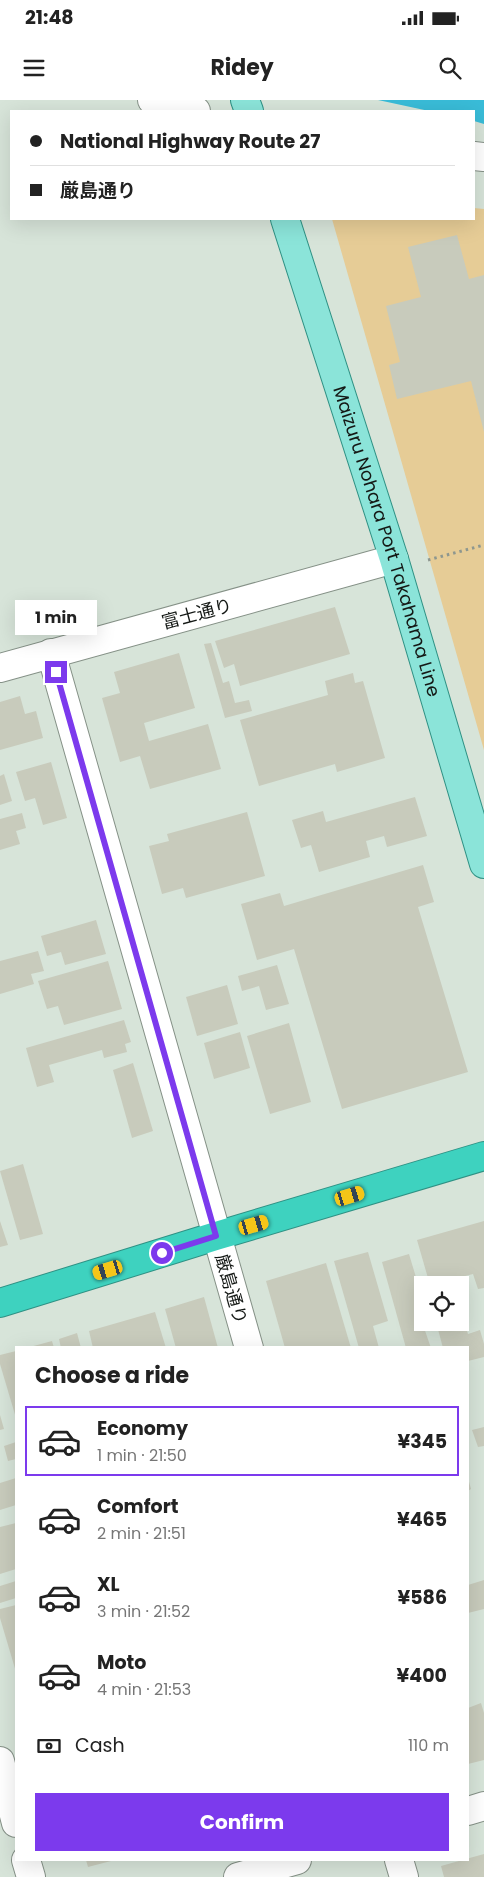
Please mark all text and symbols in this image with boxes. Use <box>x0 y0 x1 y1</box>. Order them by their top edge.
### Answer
text: 21:48 <box>25 4 74 31</box>
text: Ridey <box>210 52 274 83</box>
icon: menu <box>20 54 48 82</box>
icon: search <box>436 54 464 82</box>
text: National Highway Route 27 <box>60 128 320 155</box>
text: 厳島通り <box>60 177 136 204</box>
street label: Maizuru Nohara Port Takahama Line <box>327 383 447 700</box>
street label: 富士通り <box>159 592 235 635</box>
callout: 1 min <box>15 600 97 634</box>
text: 1 min <box>35 606 77 629</box>
route end <box>45 661 67 683</box>
car <box>333 1184 366 1208</box>
car <box>237 1214 270 1236</box>
route start <box>151 1242 173 1264</box>
street label: 厳島通り <box>210 1251 253 1327</box>
car <box>91 1258 124 1282</box>
map controls <box>414 1276 469 1331</box>
button: locate <box>414 1276 469 1331</box>
text: Choose a ride <box>35 1360 189 1391</box>
text: Economy <box>97 1415 188 1442</box>
icon: car <box>37 1419 82 1464</box>
text: ¥345 <box>398 1428 447 1455</box>
text: 1 min · 21:50 <box>97 1444 187 1467</box>
text: Comfort <box>97 1493 179 1520</box>
icon: car <box>37 1497 82 1542</box>
text: ¥465 <box>397 1506 447 1533</box>
text: 2 min · 21:51 <box>97 1522 186 1545</box>
text: XL <box>97 1571 120 1598</box>
icon: car <box>37 1575 82 1620</box>
text: ¥586 <box>397 1584 447 1611</box>
text: 3 min · 21:52 <box>97 1600 190 1623</box>
text: Moto <box>97 1649 146 1676</box>
icon: car <box>37 1653 82 1698</box>
text: ¥400 <box>397 1662 447 1689</box>
text: 4 min · 21:53 <box>97 1678 191 1701</box>
icon: cash <box>35 1732 63 1760</box>
text: Cash <box>75 1732 125 1759</box>
text: 110 m <box>408 1734 449 1757</box>
button: Confirm <box>35 1793 449 1851</box>

